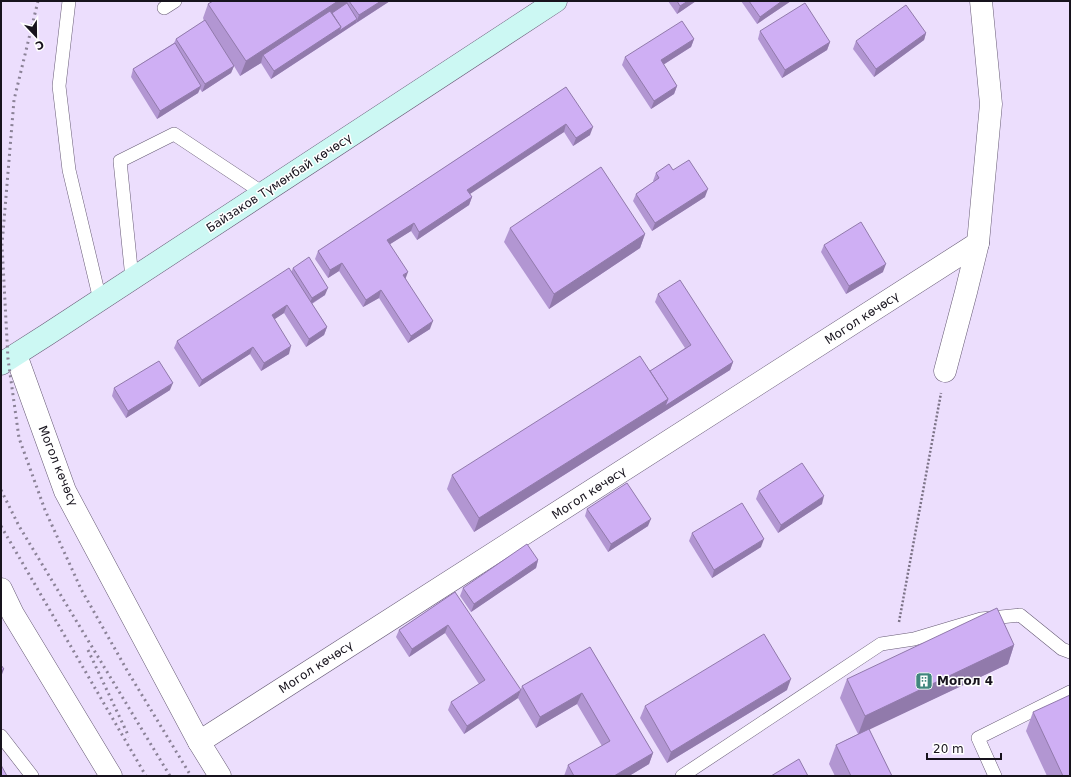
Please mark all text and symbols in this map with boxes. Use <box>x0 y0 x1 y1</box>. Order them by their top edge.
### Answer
north arrow <box>16 16 56 56</box>
text: С <box>33 37 46 52</box>
street label: Байзаков Түмөнбай көчөсү <box>204 131 354 235</box>
street label: Могол көчөсү <box>822 289 902 347</box>
street label: Могол көчөсү <box>35 424 81 508</box>
street label: Могол көчөсү <box>549 464 629 522</box>
street label: Могол көчөсү <box>276 638 356 696</box>
building icon: Могол 4 <box>914 671 934 691</box>
place label: Могол 4 <box>937 674 993 688</box>
scale bar <box>927 735 1001 761</box>
text: 20 m <box>933 742 964 756</box>

